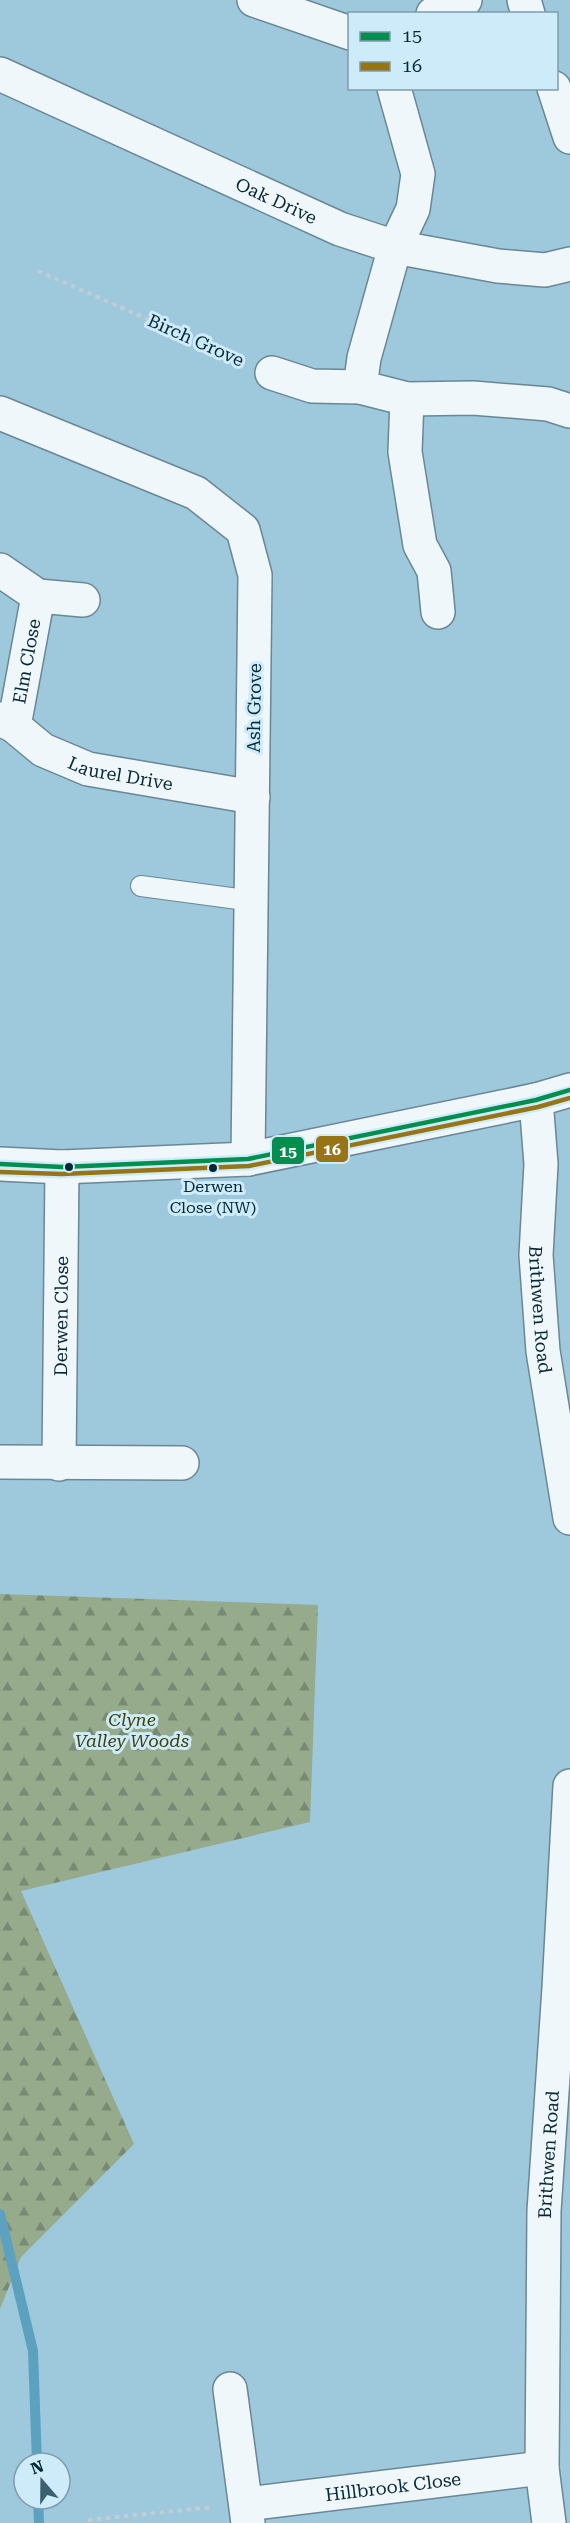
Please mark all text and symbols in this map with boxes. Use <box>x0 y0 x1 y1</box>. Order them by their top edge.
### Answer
legend <box>348 12 558 90</box>
text: 15 <box>402 25 422 46</box>
text: 16 <box>402 55 422 76</box>
street label: Oak Drive <box>233 172 321 228</box>
street label: Birch Grove <box>145 309 248 371</box>
street label: Elm Close <box>8 617 44 705</box>
street label: Ash Grove <box>243 663 265 753</box>
street label: Laurel Drive <box>65 751 175 794</box>
line badge: 16 <box>315 1135 349 1163</box>
line badge: 15 <box>271 1136 305 1165</box>
text: 16 <box>323 1140 341 1159</box>
text: 15 <box>279 1142 297 1161</box>
unlabelled marker <box>63 1161 75 1173</box>
marker: Derwen Close (NW) <box>207 1162 219 1174</box>
place label: Derwen Close (NW) <box>170 1177 256 1217</box>
street label: Brithwen Road <box>525 1245 557 1375</box>
street label: Derwen Close <box>49 1256 72 1376</box>
park label: Clyne Valley Woods <box>75 1709 189 1751</box>
street label: Brithwen Road <box>533 2089 563 2219</box>
north arrow <box>12 2451 72 2511</box>
text: N <box>28 2456 46 2478</box>
street label: Hillbrook Close <box>324 2467 462 2505</box>

